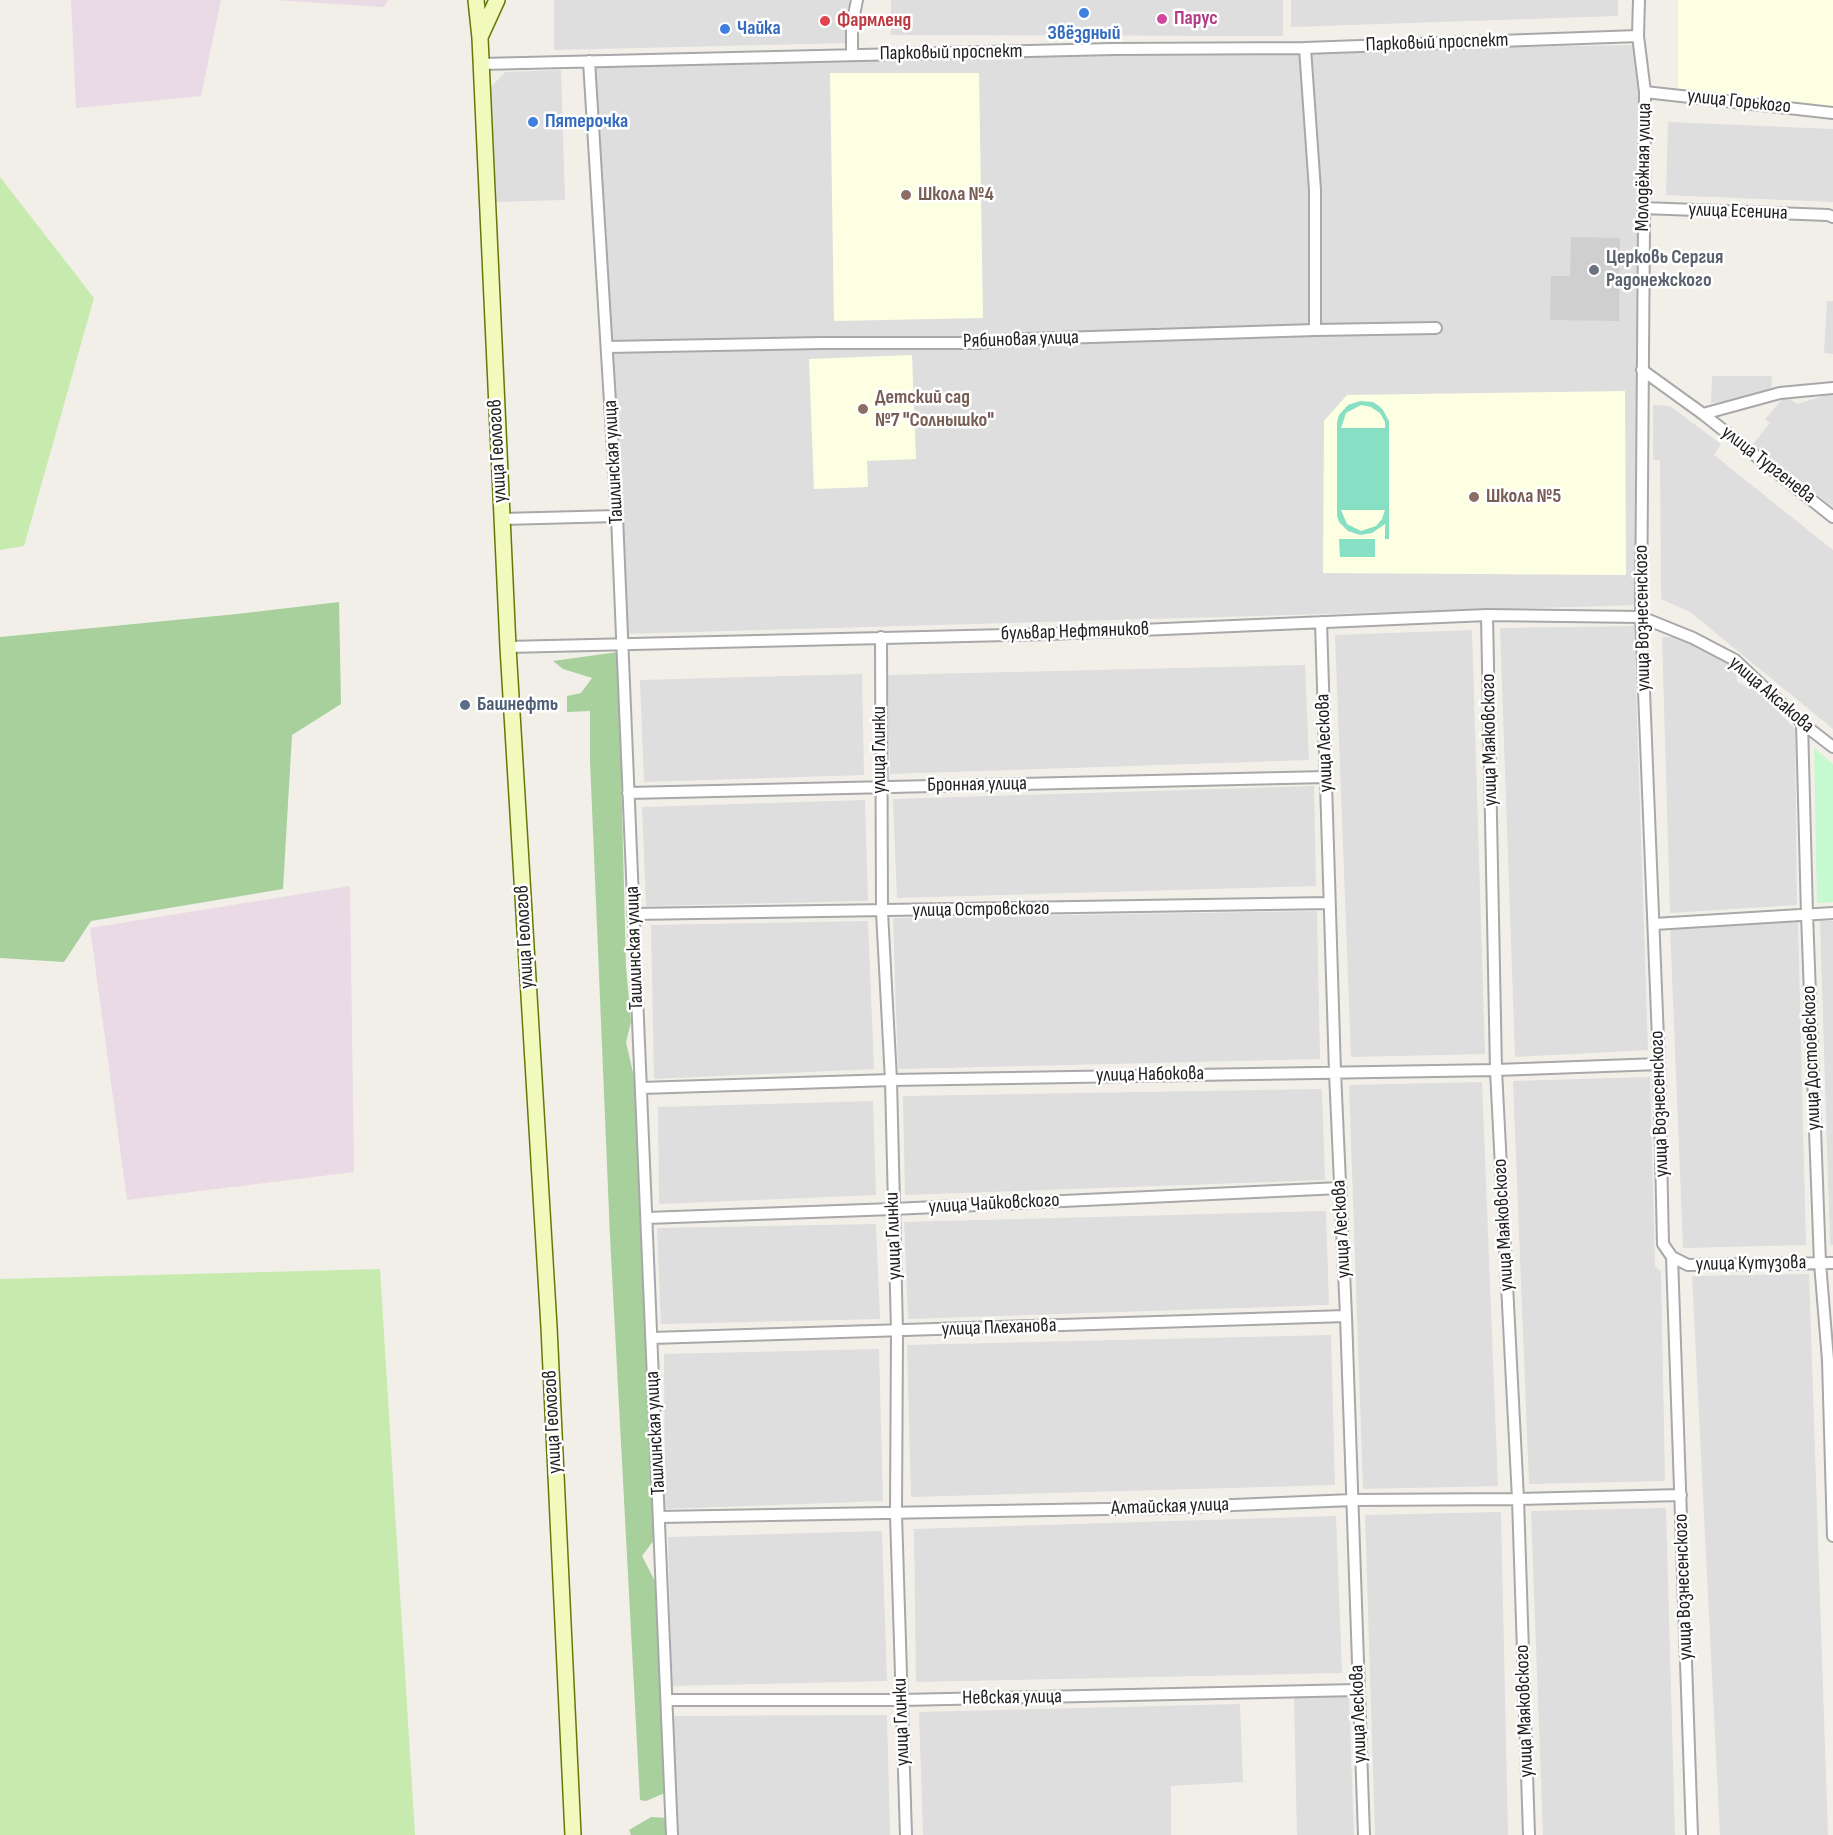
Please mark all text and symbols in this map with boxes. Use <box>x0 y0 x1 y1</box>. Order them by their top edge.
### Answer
marker: Звёздный <box>1077 6 1091 20</box>
place label: Парус <box>1174 7 1218 31</box>
place label: Фармленд <box>837 9 911 33</box>
marker: Парус <box>1155 12 1169 26</box>
marker: Фармленд <box>818 14 832 28</box>
place label: Чайка <box>737 17 781 41</box>
marker: Чайка <box>718 22 732 36</box>
place label: Звёздный <box>1048 22 1120 46</box>
street label: Парковый проспект <box>1365 29 1509 57</box>
street label: Парковый проспект <box>879 40 1023 66</box>
street label: улица Горького <box>1686 85 1792 119</box>
street label: Молодёжная улица <box>1631 102 1657 232</box>
place label: Пятерочка <box>545 110 628 134</box>
marker: Пятерочка <box>526 115 540 129</box>
place label: Школа №4 <box>918 183 994 207</box>
marker: Школа №4 <box>899 188 913 202</box>
street label: улица Есенина <box>1688 198 1788 226</box>
place label: Церковь Сергия Радонежского <box>1606 246 1723 293</box>
marker: Церковь Сергия Радонежского <box>1587 263 1601 277</box>
street label: Рябиновая улица <box>963 326 1079 354</box>
place label: Детский сад №7 "Солнышко" <box>875 386 994 433</box>
street label: улица Геологов <box>483 399 513 503</box>
street label: Ташлинская улица <box>599 399 629 525</box>
marker: Детский сад №7 "Солнышко" <box>856 402 870 416</box>
street label: улица Тургенева <box>1716 421 1820 509</box>
place label: Школа №5 <box>1486 485 1561 509</box>
marker: Школа №5 <box>1467 490 1481 504</box>
street label: улица Вознесенского <box>1630 545 1656 691</box>
street label: бульвар Нефтяников <box>1000 617 1150 647</box>
street label: улица Аксакова <box>1723 651 1819 739</box>
street label: улица Маяковского <box>1477 673 1503 807</box>
place label: Башнефть <box>477 693 558 717</box>
street label: улица Лескова <box>1311 693 1339 793</box>
marker: Башнефть <box>458 698 472 712</box>
street label: улица Глинки <box>868 706 892 794</box>
street label: Бронная улица <box>927 772 1027 798</box>
street label: улица Геологов <box>510 885 540 989</box>
street label: Ташлинская улица <box>621 886 649 1010</box>
street label: улица Островского <box>912 897 1050 923</box>
street label: улица Достоевского <box>1797 985 1827 1131</box>
street label: улица Вознесенского <box>1645 1030 1675 1178</box>
street label: улица Набокова <box>1096 1062 1204 1088</box>
street label: улица Маяковского <box>1489 1158 1519 1292</box>
street label: улица Лескова <box>1327 1179 1357 1279</box>
street label: улица Чайковского <box>928 1189 1060 1219</box>
street label: улица Глинки <box>880 1192 908 1280</box>
street label: улица Кутузова <box>1696 1251 1806 1277</box>
street label: улица Плеханова <box>941 1314 1057 1342</box>
street label: улица Геологов <box>538 1370 568 1474</box>
street label: Ташлинская улица <box>641 1370 671 1496</box>
street label: Алтайская улица <box>1111 1493 1229 1521</box>
street label: улица Вознесенского <box>1669 1513 1699 1661</box>
street label: улица Маяковского <box>1511 1644 1539 1778</box>
street label: улица Лескова <box>1345 1664 1373 1764</box>
street label: улица Глинки <box>888 1678 916 1766</box>
street label: Невская улица <box>962 1685 1062 1711</box>

